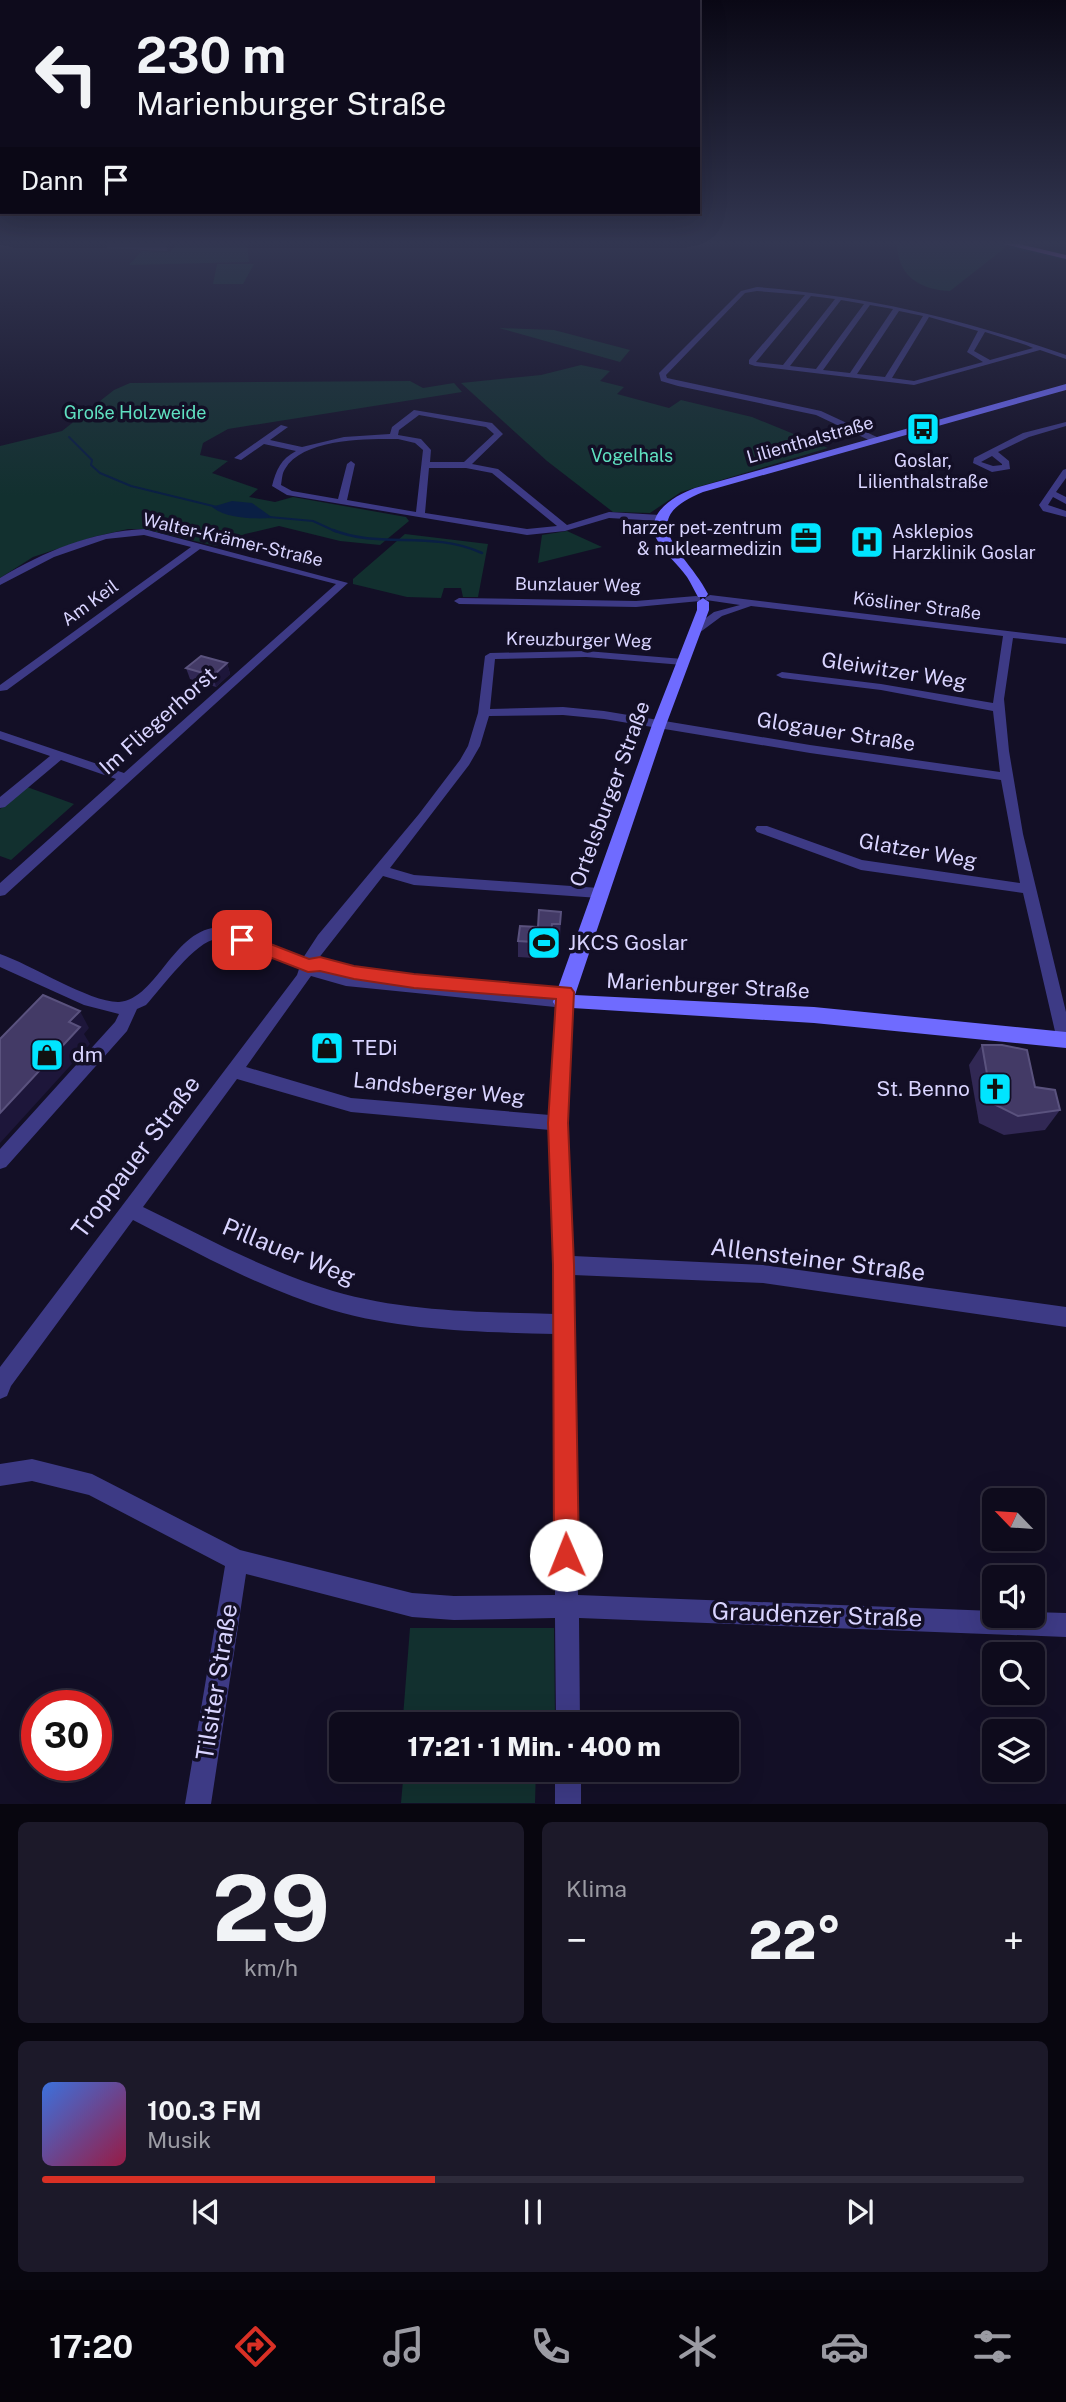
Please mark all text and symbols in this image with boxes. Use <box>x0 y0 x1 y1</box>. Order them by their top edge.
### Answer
text: 230 m <box>136 26 286 84</box>
icon: left <box>21 28 112 119</box>
text: Marienburger Straße <box>136 85 446 122</box>
icon: arrive <box>97 161 135 199</box>
text: Dann <box>21 165 83 196</box>
park label: Große Holzweide <box>64 402 206 423</box>
bus stop icon: Goslar, Lilienthalstraße <box>904 410 942 448</box>
street label: Lilienthalstraße <box>744 411 876 468</box>
park label: Vogelhals <box>591 445 673 466</box>
place label: Goslar, Lilienthalstraße <box>858 450 988 492</box>
street label: Walter-Krämer-Straße <box>141 509 325 570</box>
place label: harzer pet-zentrum & nuklearmedizin <box>622 517 782 559</box>
office icon: harzer pet-zentrum & nuklearmedizin <box>787 519 825 557</box>
place label: Asklepios Harzklinik Goslar <box>892 521 1036 563</box>
hospital icon: Asklepios Harzklinik Goslar <box>848 523 886 561</box>
street label: Bunzlauer Weg <box>515 573 641 596</box>
street label: Am Keil <box>57 575 122 630</box>
street label: Kösliner Straße <box>852 587 982 624</box>
street label: Kreuzburger Weg <box>506 628 652 651</box>
street label: Gleiwitzer Weg <box>820 647 969 694</box>
street label: Im Fliegerhorst <box>94 662 221 780</box>
street label: Ortelsburger Straße <box>564 698 655 890</box>
street label: Glogauer Straße <box>755 707 917 756</box>
street label: Glatzer Weg <box>857 828 979 873</box>
pin <box>212 910 272 970</box>
icon: arrive <box>223 921 261 959</box>
sports icon: JKCS Goslar <box>525 924 563 962</box>
place label: JKCS Goslar <box>568 930 688 955</box>
street label: Marienburger Straße <box>606 968 810 1003</box>
shop icon: TEDi <box>308 1029 346 1067</box>
place label: TEDi <box>352 1035 397 1060</box>
shop icon: dm <box>28 1036 66 1074</box>
place label: dm <box>72 1042 103 1067</box>
street label: Landsberger Weg <box>352 1067 526 1110</box>
street label: Troppauer Straße <box>65 1070 205 1243</box>
church icon: St. Benno <box>976 1070 1014 1108</box>
place label: St. Benno <box>876 1076 970 1101</box>
street label: Pillauer Weg <box>219 1212 360 1290</box>
street label: Allensteiner Straße <box>709 1232 927 1286</box>
north arrow <box>982 1488 1045 1550</box>
map controls <box>982 1488 1045 1782</box>
position arrow <box>529 1518 603 1592</box>
button: sound <box>982 1565 1045 1628</box>
street label: Graudenzer Straße <box>711 1596 923 1632</box>
street label: Tilsiter Straße <box>190 1602 242 1762</box>
button: search <box>982 1642 1045 1705</box>
speed limit sign: 30 <box>21 1690 112 1781</box>
button: layers <box>982 1719 1045 1782</box>
text: 17:21 · 1 Min. · 400 m <box>407 1731 661 1762</box>
text: 29 <box>212 1855 330 1961</box>
text: Klima <box>566 1875 627 1902</box>
text: 22° <box>749 1910 841 1971</box>
text: − <box>566 1918 587 1963</box>
text: + <box>1003 1918 1024 1963</box>
text: km/h <box>244 1954 298 1981</box>
text: 100.3 FM <box>147 2095 262 2126</box>
text: Musik <box>147 2126 211 2153</box>
icon: previous <box>187 2193 225 2231</box>
icon: pause <box>514 2193 552 2231</box>
icon: next <box>841 2193 879 2231</box>
icon: directions <box>231 2322 280 2371</box>
icon: music <box>379 2322 428 2371</box>
icon: phone <box>526 2322 575 2371</box>
icon: climate <box>673 2322 722 2371</box>
icon: car <box>820 2322 869 2371</box>
icon: filters <box>968 2322 1017 2371</box>
text: 17:20 <box>49 2328 133 2365</box>

